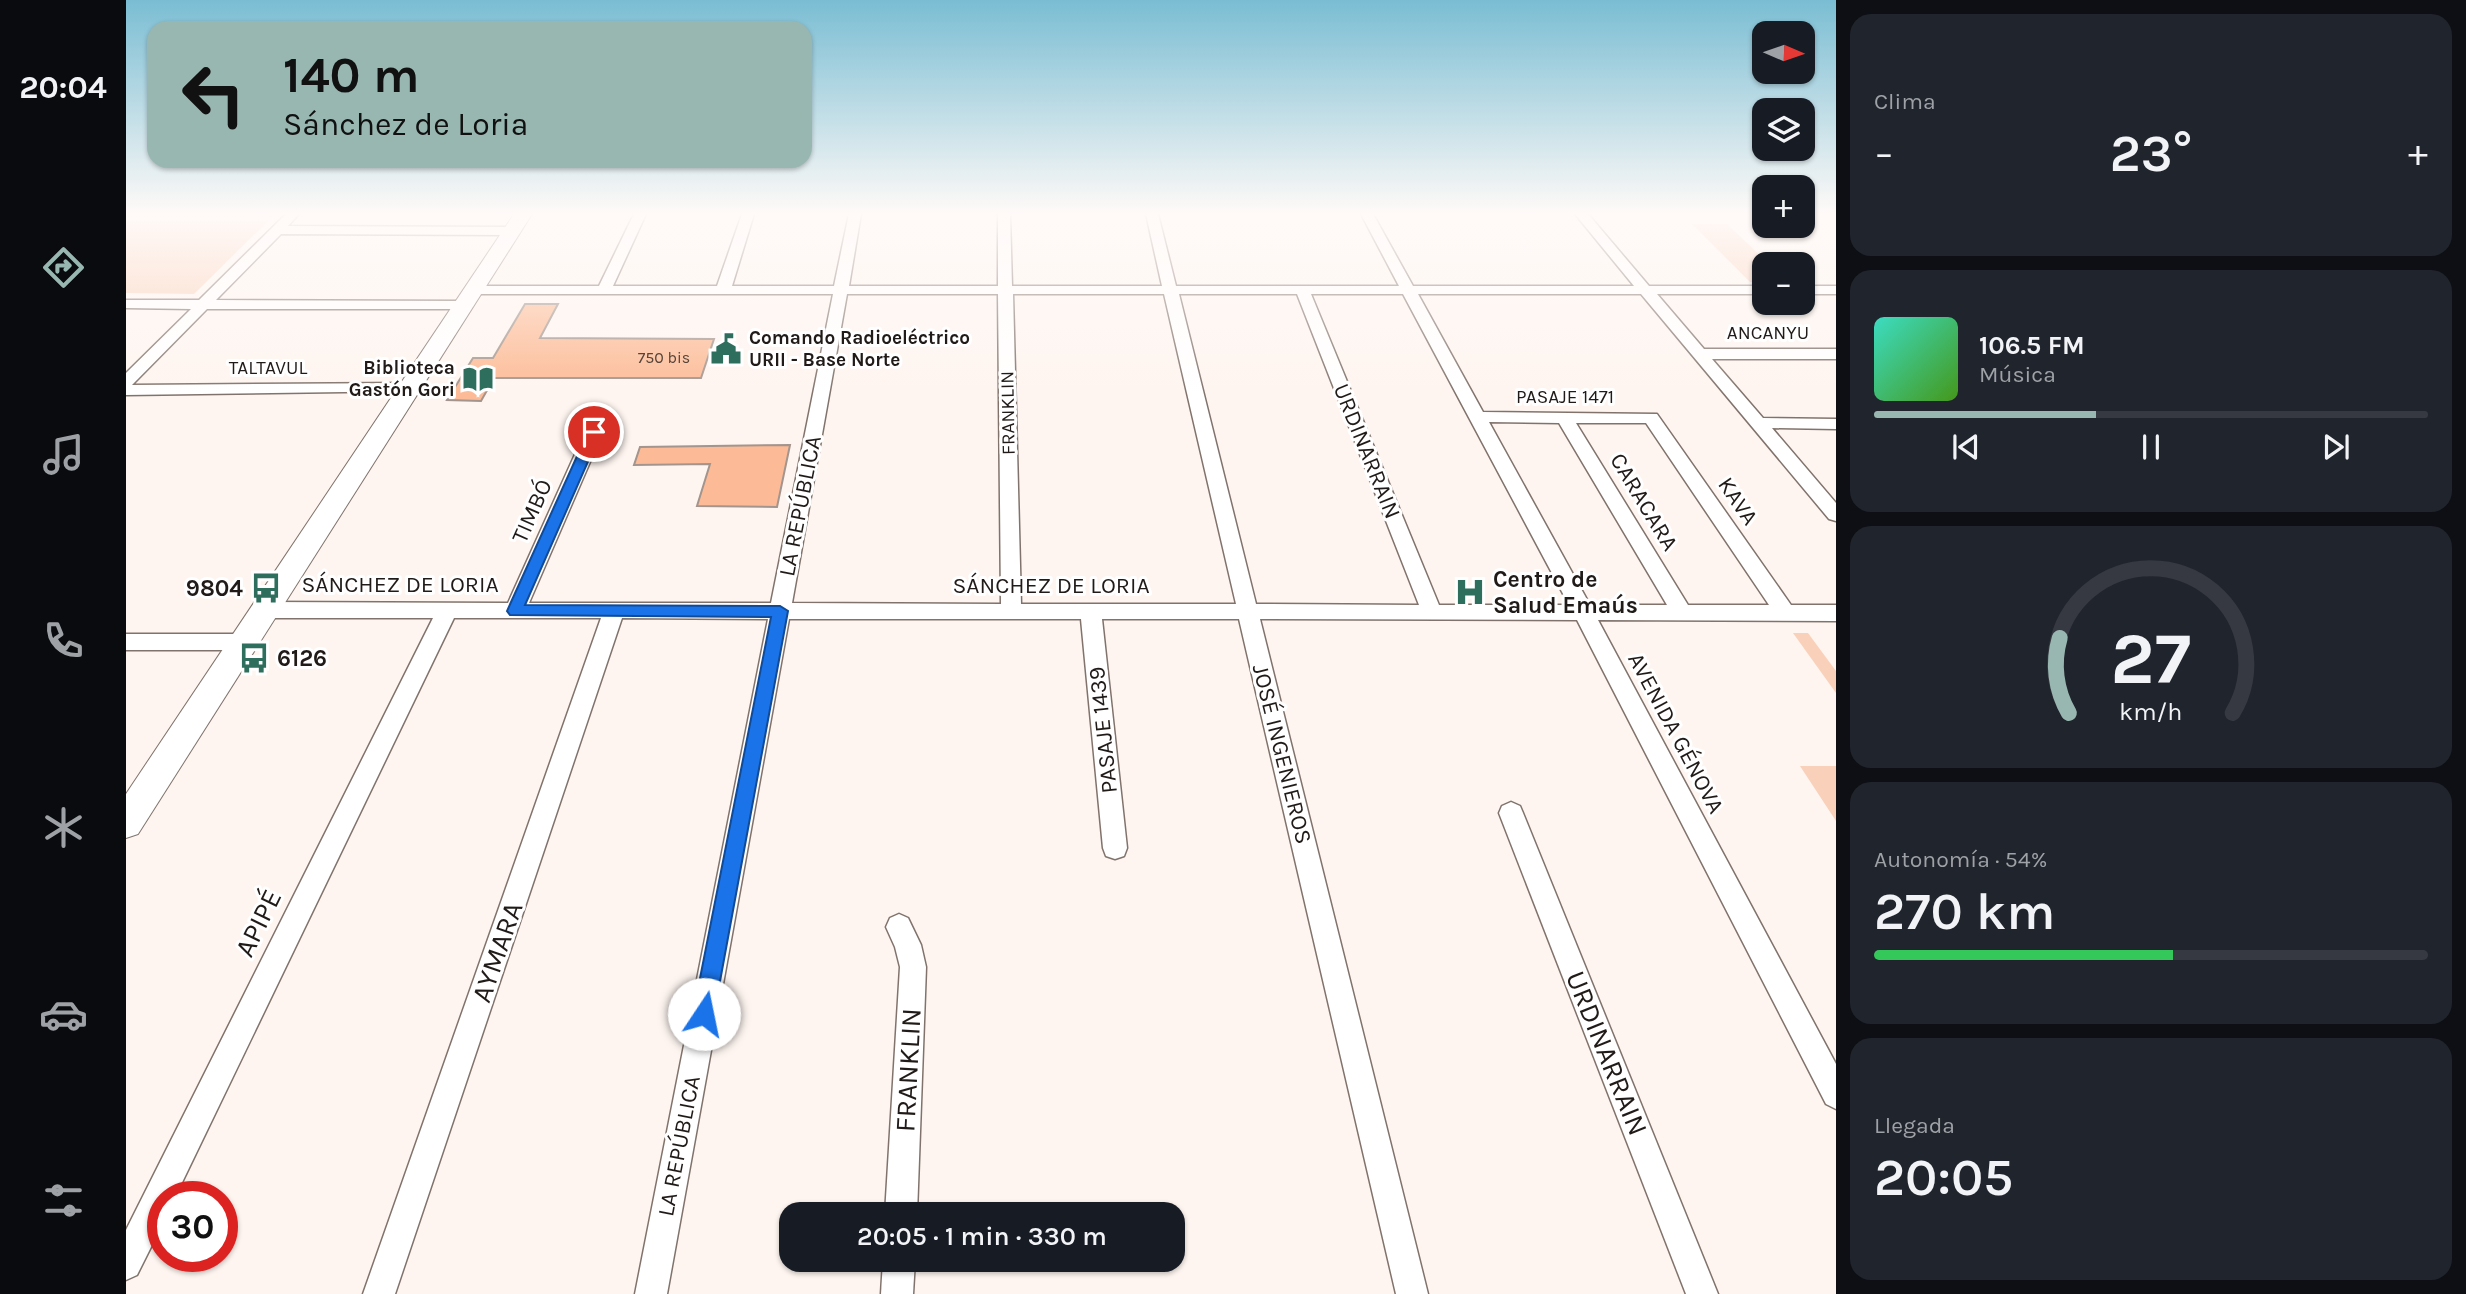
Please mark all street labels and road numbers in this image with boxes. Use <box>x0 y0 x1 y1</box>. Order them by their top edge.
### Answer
street label: ANCANYU <box>1727 322 1809 344</box>
street label: TALTAVUL <box>229 357 307 379</box>
street label: FRANKLIN <box>996 371 1020 455</box>
street label: URDINARRAIN <box>1328 380 1406 522</box>
street label: PASAJE 1471 <box>1516 386 1614 408</box>
street label: LA REPÚBLICA <box>773 433 827 579</box>
street label: CARACARA <box>1604 448 1684 556</box>
street label: KAVA <box>1712 472 1764 530</box>
street label: TIMBÓ <box>506 475 558 547</box>
street label: SÁNCHEZ DE LORIA <box>301 571 499 598</box>
street label: SÁNCHEZ DE LORIA <box>952 572 1150 599</box>
street label: AVENIDA GÉNOVA <box>1622 648 1730 818</box>
street label: JOSÉ INGENIEROS <box>1247 661 1317 847</box>
street label: PASAJE 1439 <box>1083 665 1123 795</box>
street label: APIPÉ <box>227 884 288 962</box>
street label: AYMARA <box>465 898 529 1006</box>
street label: URDINARRAIN <box>1559 966 1655 1140</box>
street label: FRANKLIN <box>888 1007 928 1133</box>
street label: LA REPÚBLICA <box>652 1073 706 1219</box>

